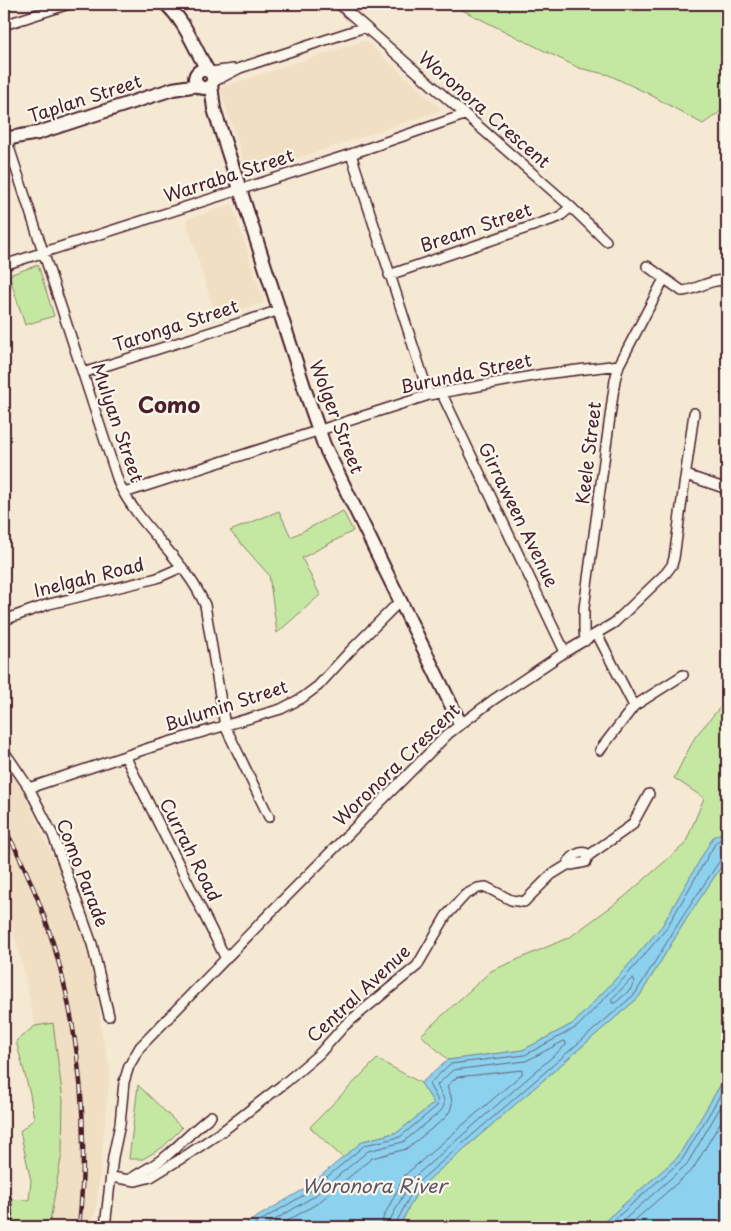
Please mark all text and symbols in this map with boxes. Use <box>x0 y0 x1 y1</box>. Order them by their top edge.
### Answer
street label: Woronora Crescent <box>413 44 557 174</box>
street label: Taplan Street <box>24 67 145 129</box>
street label: Warraba Street <box>160 141 297 208</box>
street label: Bream Street <box>416 195 535 258</box>
street label: Taronga Street <box>109 292 242 358</box>
street label: Burunda Street <box>397 345 534 400</box>
street label: Wolger Street <box>303 356 372 477</box>
street label: Mulyan Street <box>85 359 151 486</box>
district label: Como <box>138 387 200 420</box>
street label: Keele Street <box>568 400 607 506</box>
street label: Girraween Avenue <box>472 437 566 592</box>
street label: Inelgah Road <box>31 550 147 603</box>
street label: Bulumin Street <box>160 672 291 737</box>
street label: Woronora Crescent <box>326 696 465 832</box>
street label: Currah Road <box>154 793 229 906</box>
street label: Como Parade <box>50 814 116 930</box>
street label: Central Avenue <box>300 938 416 1048</box>
water label: Woronora River <box>301 1171 449 1199</box>

